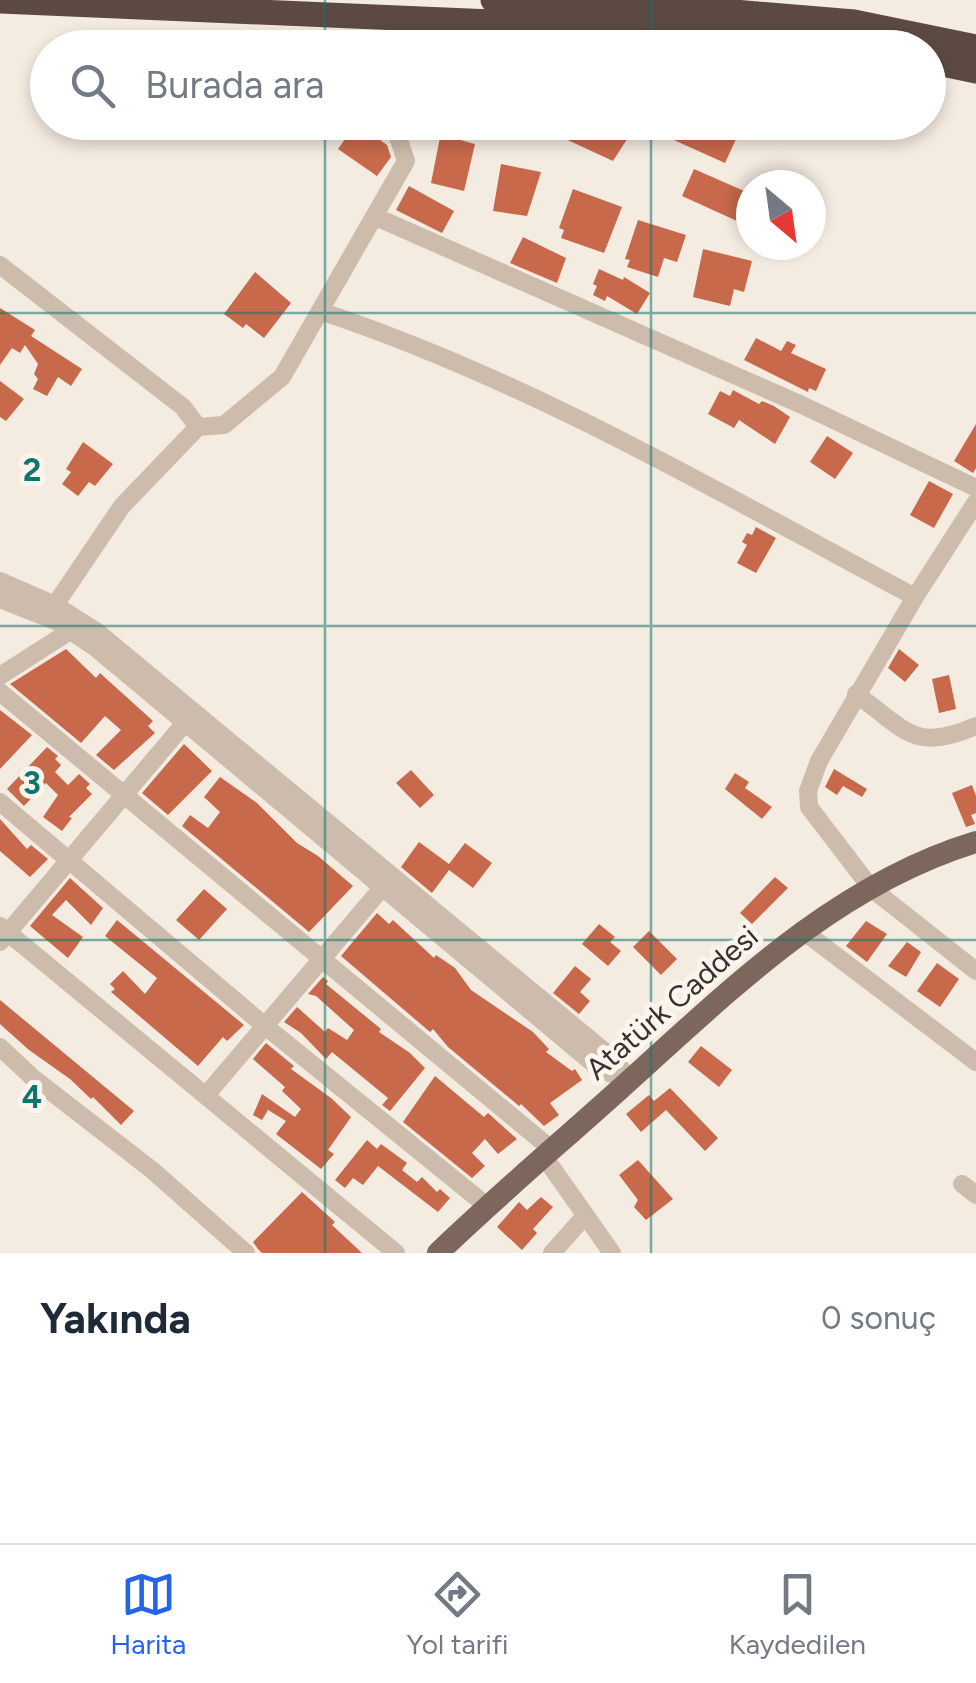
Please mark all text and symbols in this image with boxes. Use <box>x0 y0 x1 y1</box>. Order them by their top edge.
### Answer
search box <box>30 30 946 140</box>
icon: search <box>65 58 120 113</box>
text: Burada ara <box>145 62 324 108</box>
north arrow <box>736 170 826 260</box>
text: 2 <box>23 451 41 489</box>
text: 3 <box>23 764 41 802</box>
street label: Atatürk Caddesi <box>578 918 765 1088</box>
text: 4 <box>22 1078 42 1116</box>
text: Yakında <box>40 1293 191 1344</box>
text: 0 sonuç <box>821 1299 936 1337</box>
tab: Harita <box>110 1567 186 1661</box>
tab: Yol tarifi <box>406 1567 509 1661</box>
tab: Kaydedilen <box>729 1567 866 1661</box>

